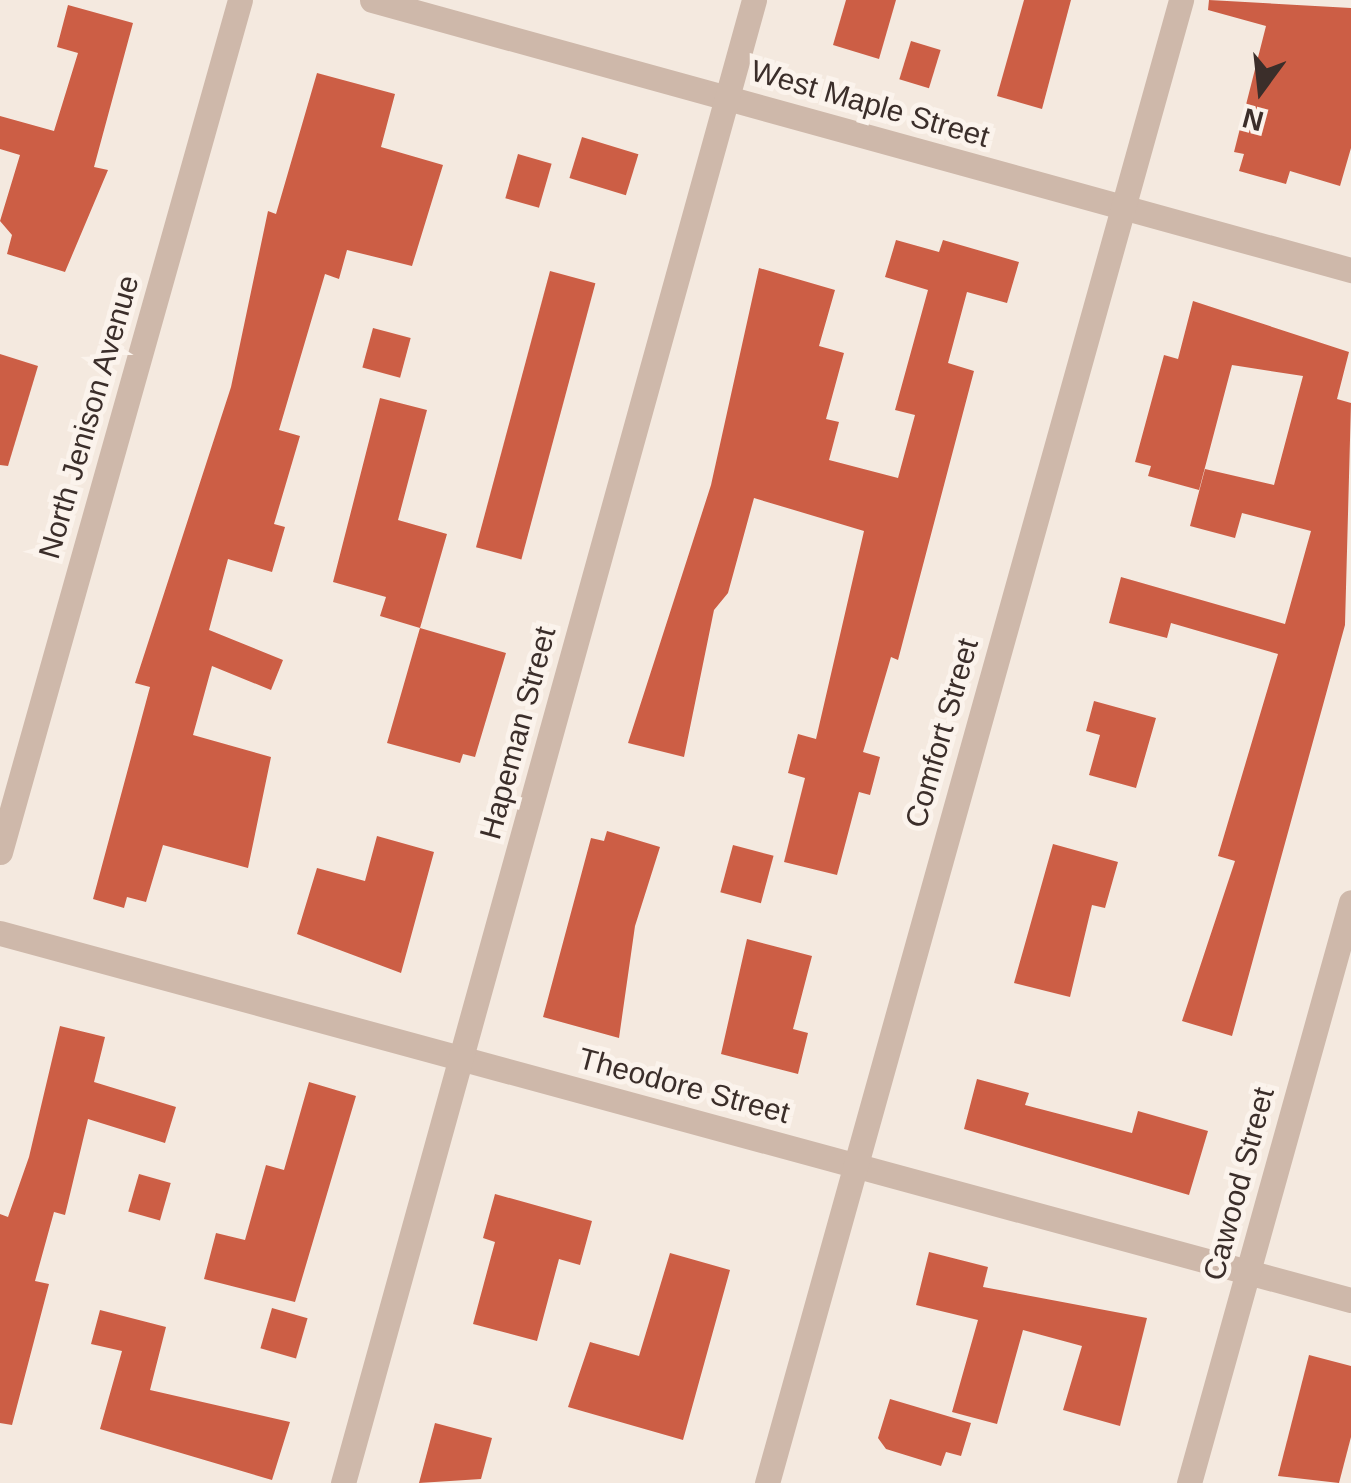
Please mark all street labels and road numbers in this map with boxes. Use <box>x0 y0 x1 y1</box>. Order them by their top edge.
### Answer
street label: West Maple Street <box>747 53 993 155</box>
street label: North Jenison Avenue <box>31 270 147 564</box>
street label: Hapeman Street <box>472 623 564 843</box>
street label: Comfort Street <box>898 634 986 832</box>
street label: Theodore Street <box>575 1041 793 1131</box>
street label: Cawood Street <box>1196 1084 1282 1284</box>

